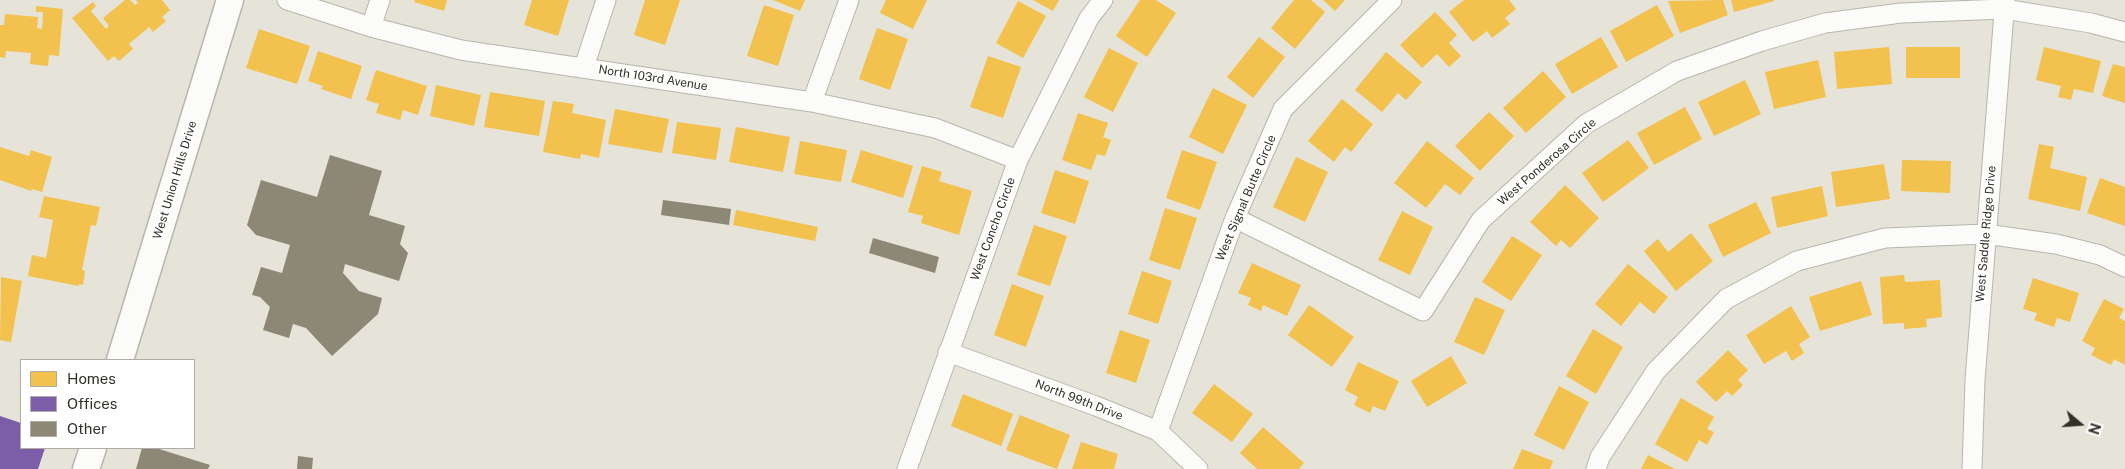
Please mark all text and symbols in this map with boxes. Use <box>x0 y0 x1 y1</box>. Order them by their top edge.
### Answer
street label: North 103rd Avenue <box>597 62 709 94</box>
street label: West Ponderosa Circle <box>1495 115 1599 209</box>
street label: West Union Hills Drive <box>150 119 200 241</box>
street label: West Signal Butte Circle <box>1213 133 1279 263</box>
street label: West Saddle Ridge Drive <box>1973 165 1999 303</box>
street label: West Concho Circle <box>968 175 1018 283</box>
legend <box>20 359 195 449</box>
text: Homes <box>67 370 116 387</box>
street label: North 99th Drive <box>1033 377 1125 423</box>
text: Offices <box>67 395 117 412</box>
north arrow <box>2055 399 2105 449</box>
text: Other <box>67 420 107 437</box>
text: N <box>2085 421 2104 436</box>

